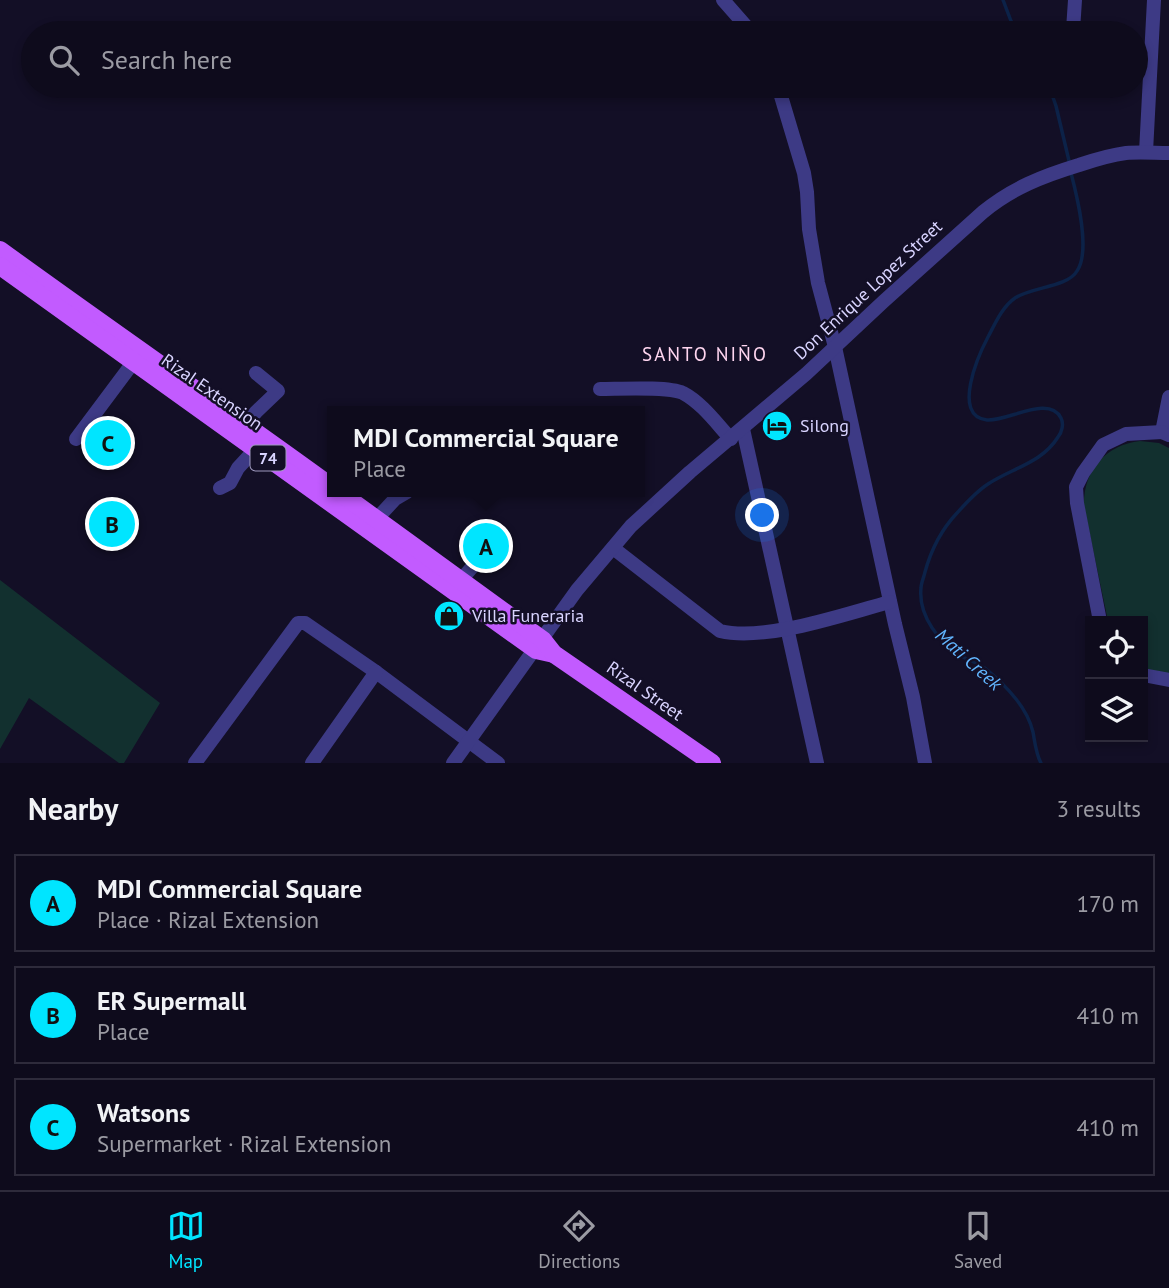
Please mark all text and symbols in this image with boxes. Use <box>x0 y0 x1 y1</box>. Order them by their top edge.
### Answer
search box <box>21 21 1148 98</box>
icon: search <box>45 41 83 79</box>
text: Search here <box>101 43 232 76</box>
street label: Don Enrique Lopez Street <box>789 215 947 364</box>
district label: SANTO NIÑO <box>642 342 768 366</box>
street label: Rizal Extension <box>157 348 267 435</box>
popup <box>327 406 645 497</box>
hotel icon: Silong <box>760 409 794 443</box>
place label: Silong <box>800 414 849 437</box>
pin: C <box>85 417 131 469</box>
text: MDI Commercial Square <box>353 421 619 454</box>
road number: 74 <box>250 446 286 471</box>
text: Place <box>353 454 406 483</box>
pin: B <box>89 498 135 550</box>
your location <box>745 498 779 532</box>
pin: A <box>463 520 509 572</box>
shop icon: Villa Funeraria <box>432 599 466 633</box>
place label: Villa Funeraria <box>471 604 584 627</box>
map controls <box>1085 616 1148 742</box>
button: locate <box>1085 616 1148 679</box>
water label: Mati Creek <box>931 623 1008 696</box>
street label: Rizal Street <box>602 656 688 725</box>
button: layers <box>1085 679 1148 742</box>
text: Nearby <box>28 789 118 828</box>
text: 3 results <box>1057 794 1141 823</box>
text: MDI Commercial Square <box>97 872 362 905</box>
text: A <box>46 889 60 918</box>
text: 170 m <box>1077 889 1139 918</box>
text: Place · Rizal Extension <box>97 905 319 934</box>
text: ER Supermall <box>97 984 246 1017</box>
text: B <box>46 1001 60 1030</box>
text: 410 m <box>1077 1001 1139 1030</box>
text: Place <box>97 1017 150 1046</box>
text: Watsons <box>97 1096 190 1129</box>
text: C <box>47 1113 59 1142</box>
text: 410 m <box>1077 1113 1139 1142</box>
text: Supermarket · Rizal Extension <box>97 1129 391 1158</box>
tab: Map <box>167 1207 205 1273</box>
tab: Directions <box>538 1207 620 1273</box>
tab: Saved <box>954 1207 1002 1273</box>

